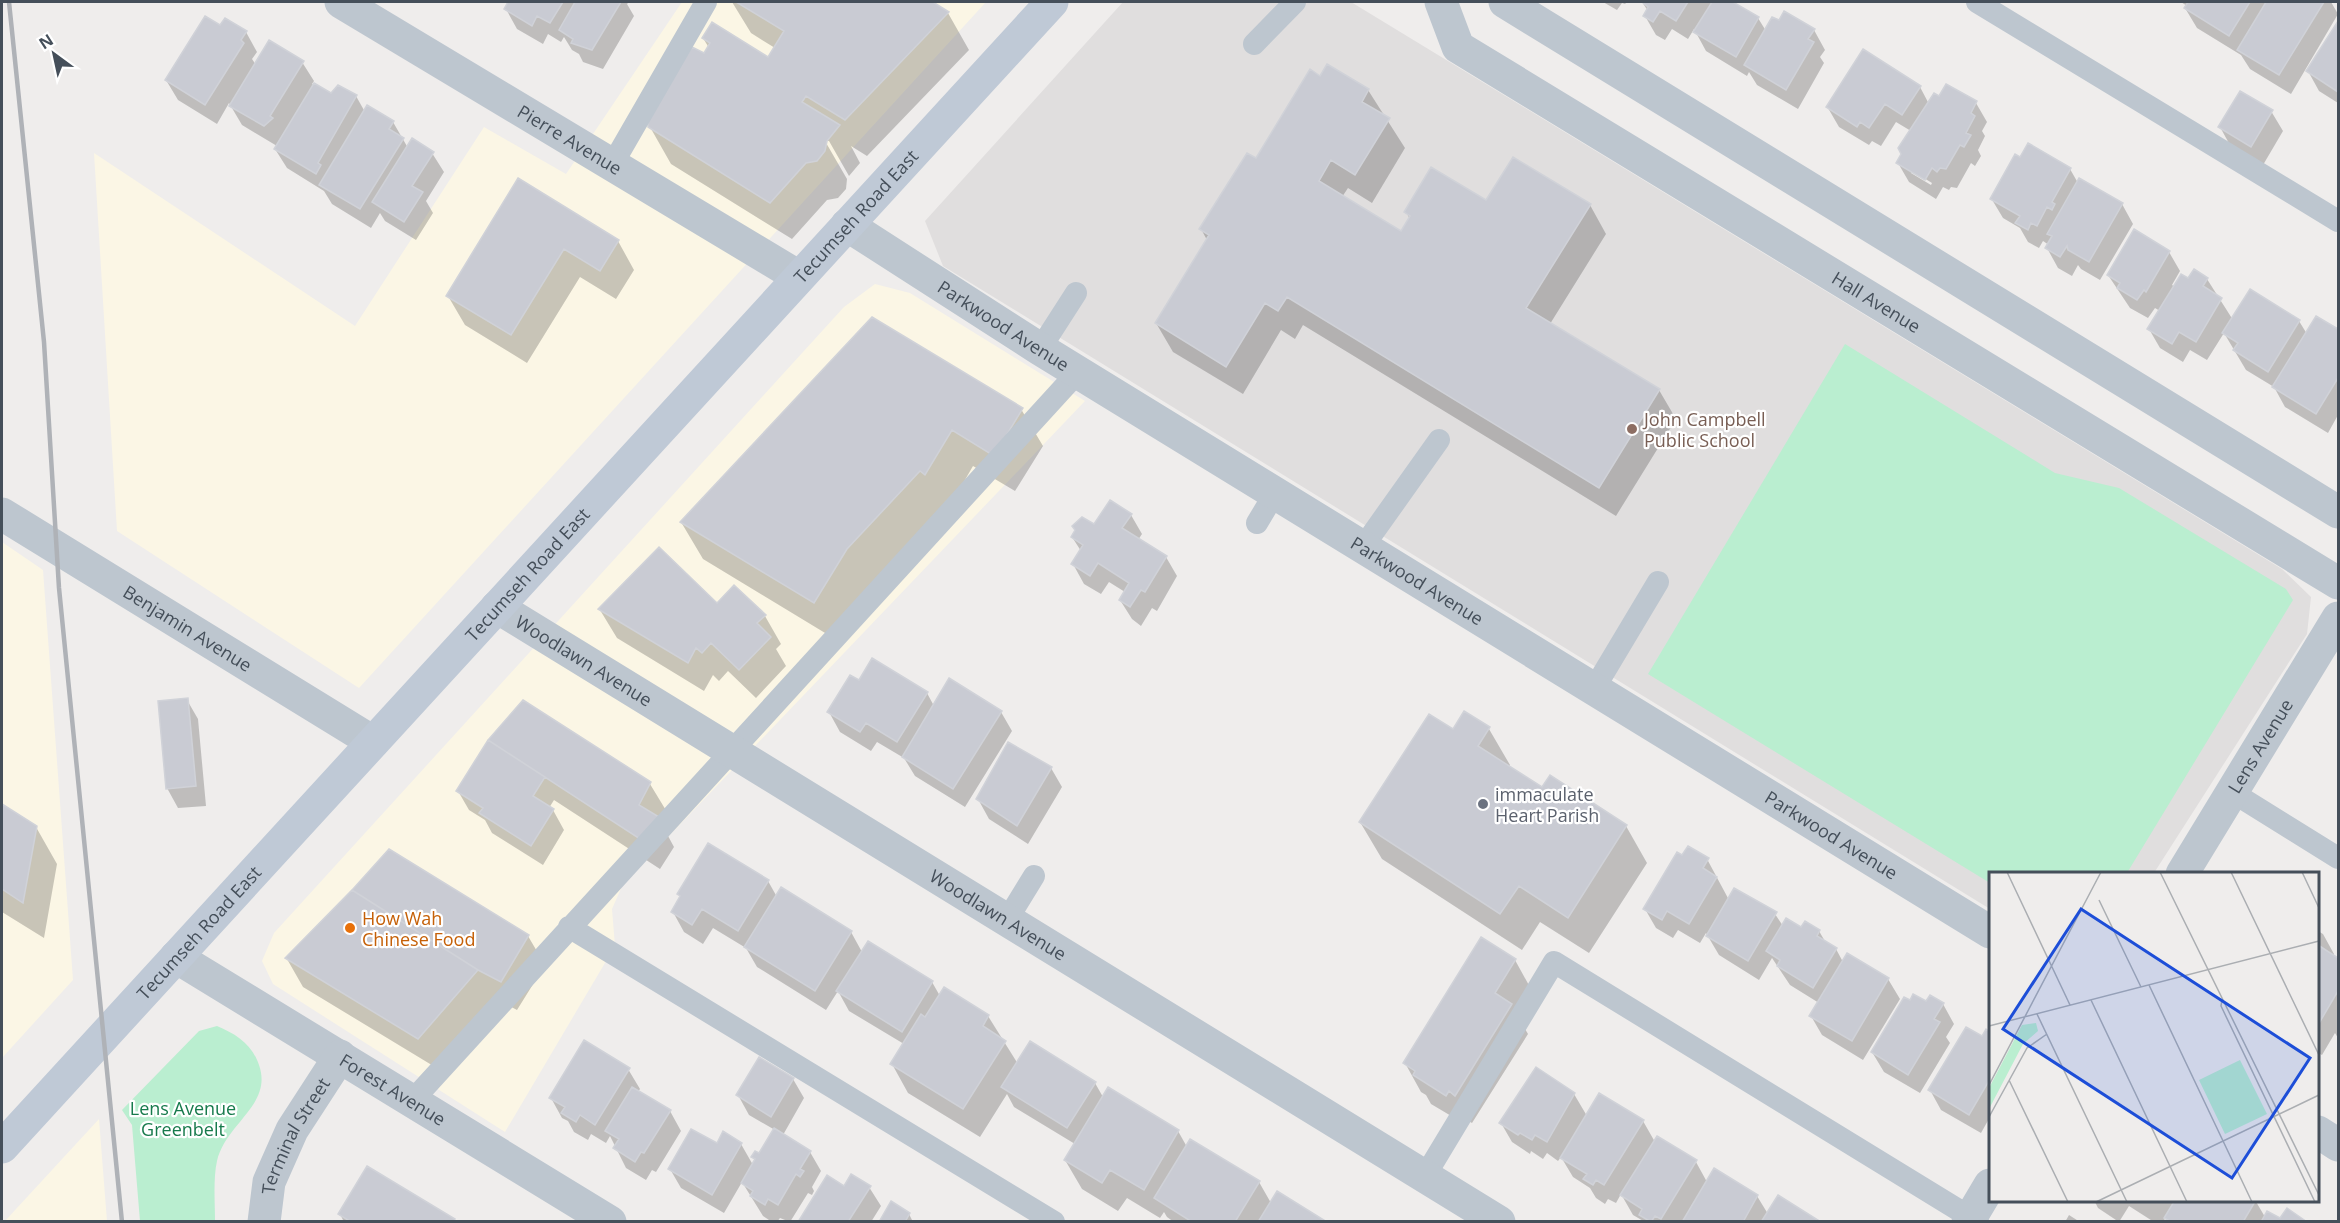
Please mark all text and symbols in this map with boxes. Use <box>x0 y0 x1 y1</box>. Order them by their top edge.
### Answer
north arrow <box>24 24 84 84</box>
text: N <box>34 29 57 54</box>
street label: Pierre Avenue <box>513 99 627 180</box>
street label: Tecumseh Road East <box>788 144 923 288</box>
street label: Hall Avenue <box>1828 266 1925 338</box>
street label: Parkwood Avenue <box>933 274 1074 376</box>
place label: John Campbell Public School <box>1642 407 1766 452</box>
marker: John Campbell Public School <box>1625 422 1639 436</box>
street label: Tecumseh Road East <box>460 502 595 646</box>
street label: Parkwood Avenue <box>1346 531 1488 630</box>
street label: Benjamin Avenue <box>119 579 257 677</box>
street label: Woodlawn Avenue <box>511 609 657 711</box>
street label: Lens Avenue <box>2222 694 2298 798</box>
place label: immaculate Heart Parish <box>1495 782 1599 827</box>
street label: Parkwood Avenue <box>1761 785 1902 885</box>
marker: immaculate Heart Parish <box>1476 797 1490 811</box>
street label: Tecumseh Road East <box>131 860 266 1005</box>
street label: Woodlawn Avenue <box>925 863 1071 966</box>
inset map <box>1989 872 2319 1202</box>
place label: How Wah Chinese Food <box>362 906 475 951</box>
marker: How Wah Chinese Food <box>343 921 357 935</box>
street label: Forest Avenue <box>335 1048 450 1131</box>
street label: Terminal Street <box>256 1073 335 1195</box>
park label: Lens Avenue Greenbelt <box>130 1096 236 1141</box>

